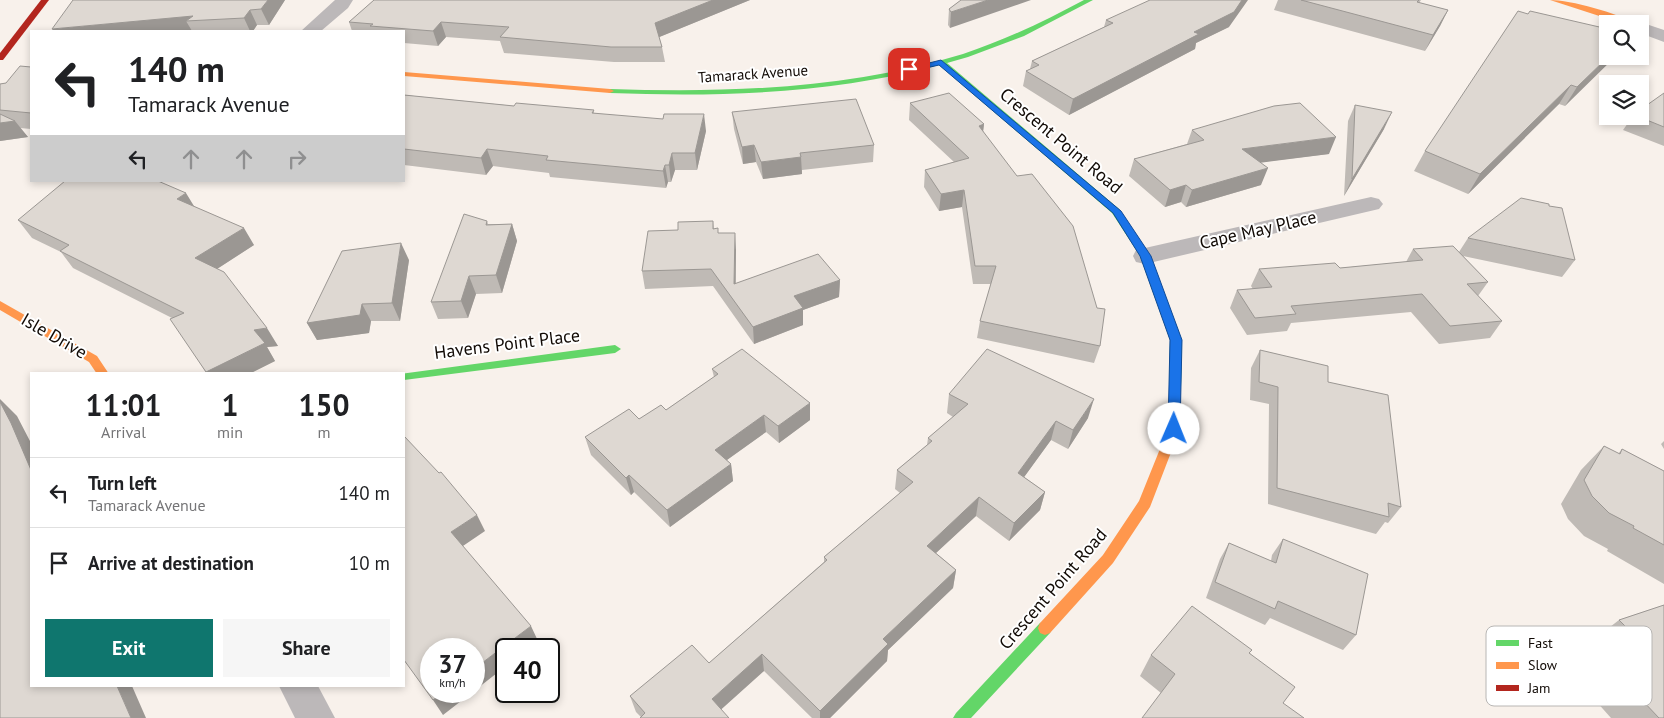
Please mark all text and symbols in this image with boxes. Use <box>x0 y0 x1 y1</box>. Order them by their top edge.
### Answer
map controls <box>1599 15 1649 125</box>
button: search <box>1599 15 1649 65</box>
text: 140 m <box>128 46 225 92</box>
pin <box>888 48 930 90</box>
icon: left <box>45 50 110 115</box>
icon: arrive <box>895 55 923 83</box>
street label: Tamarack Avenue <box>697 60 809 87</box>
button: layers <box>1599 75 1649 125</box>
street label: Crescent Point Road <box>995 83 1127 199</box>
text: Tamarack Avenue <box>128 90 290 118</box>
icon: left <box>124 145 152 173</box>
icon: ahead <box>177 145 205 173</box>
icon: ahead <box>230 145 258 173</box>
icon: right <box>283 145 311 173</box>
street label: Cape May Place <box>1197 205 1319 254</box>
street label: Isle Drive <box>17 308 91 364</box>
street label: Havens Point Place <box>433 323 581 364</box>
text: 11:01 <box>85 385 162 424</box>
text: 1 <box>222 385 239 424</box>
text: 150 <box>298 385 350 424</box>
position arrow <box>1147 402 1199 454</box>
text: Arrival <box>101 422 146 442</box>
text: min <box>217 422 243 442</box>
text: m <box>318 422 331 442</box>
text: Turn left <box>88 471 157 495</box>
icon: left <box>45 479 73 507</box>
text: 140 m <box>338 481 390 505</box>
text: Tamarack Avenue <box>88 495 206 515</box>
street label: Crescent Point Road <box>994 523 1112 654</box>
icon: arrive <box>45 549 73 577</box>
text: Arrive at destination <box>88 551 254 575</box>
text: 10 m <box>349 551 390 575</box>
button: Exit <box>45 619 213 677</box>
button: Share <box>223 619 390 677</box>
legend <box>1486 626 1652 706</box>
text: Fast <box>1528 634 1553 652</box>
speed limit sign: 40 <box>495 638 560 703</box>
text: 37 <box>438 648 467 680</box>
text: Slow <box>1528 656 1558 674</box>
text: km/h <box>439 675 466 690</box>
text: Jam <box>1527 679 1550 697</box>

